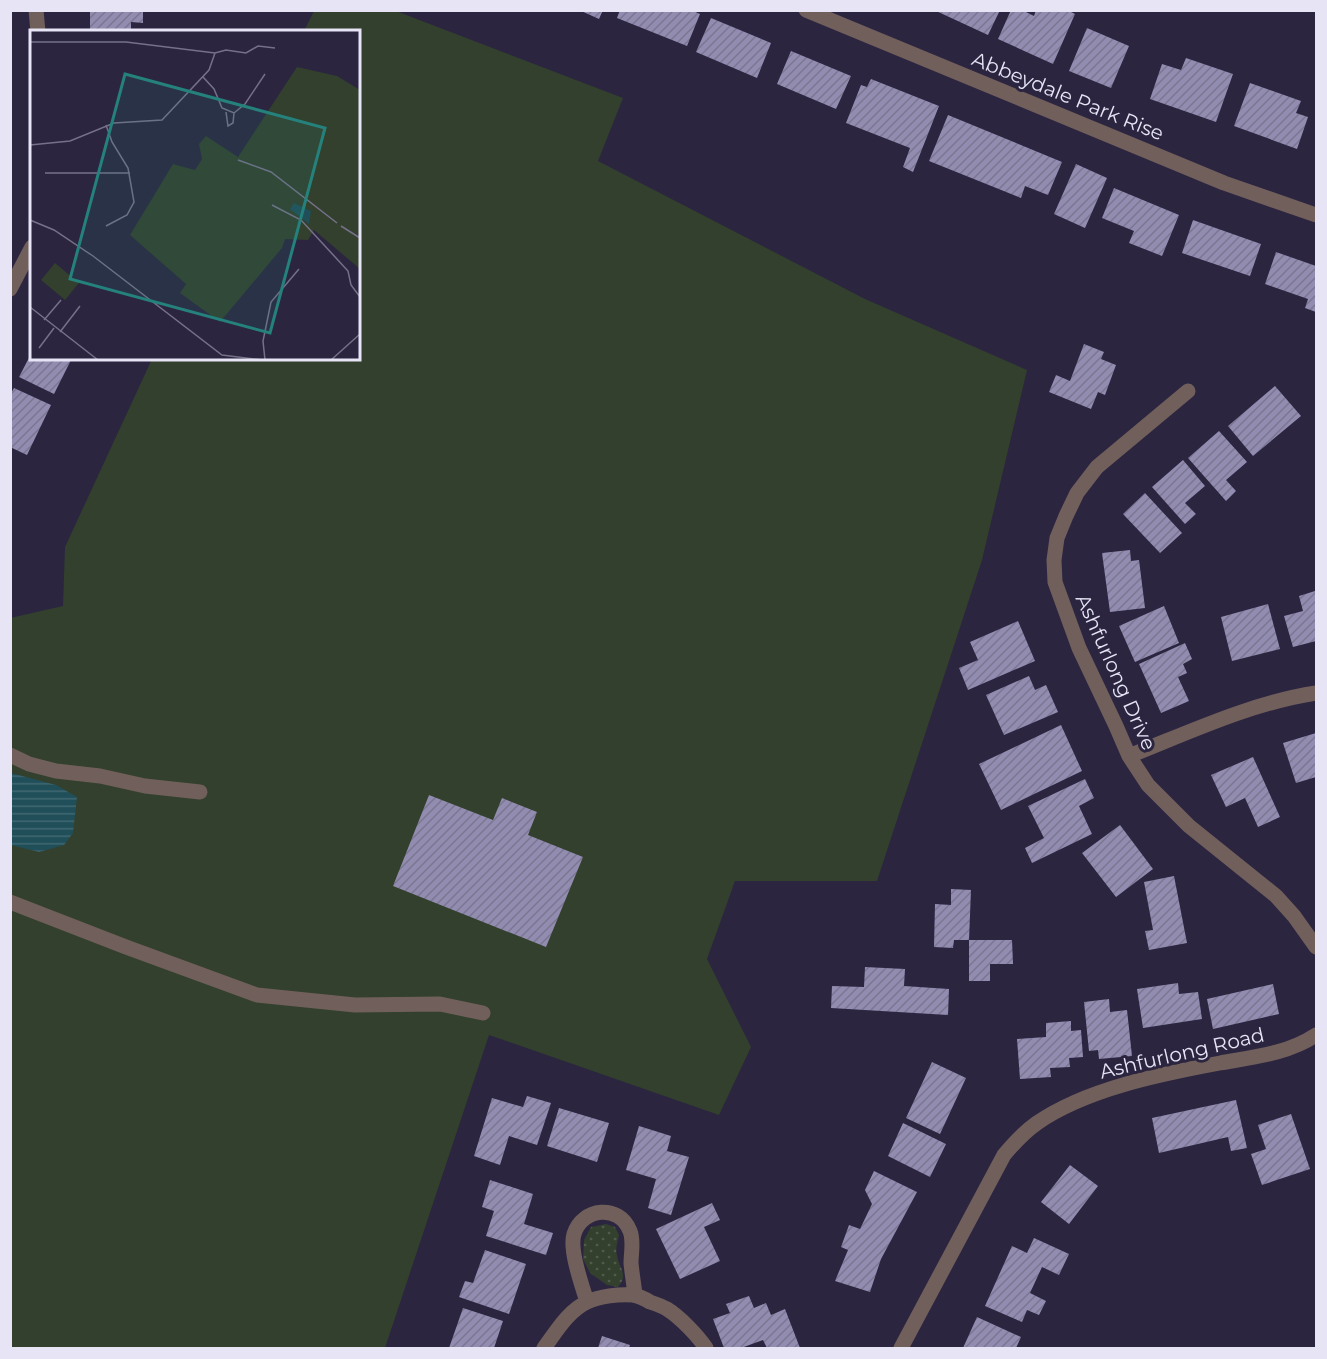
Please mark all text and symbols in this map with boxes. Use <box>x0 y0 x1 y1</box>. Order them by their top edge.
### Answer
inset map <box>30 30 360 360</box>
street label: Abbeydale Park Rise <box>969 47 1167 145</box>
street label: Ashfurlong Drive <box>1071 590 1161 754</box>
street label: Ashfurlong Road <box>1097 1022 1267 1084</box>

